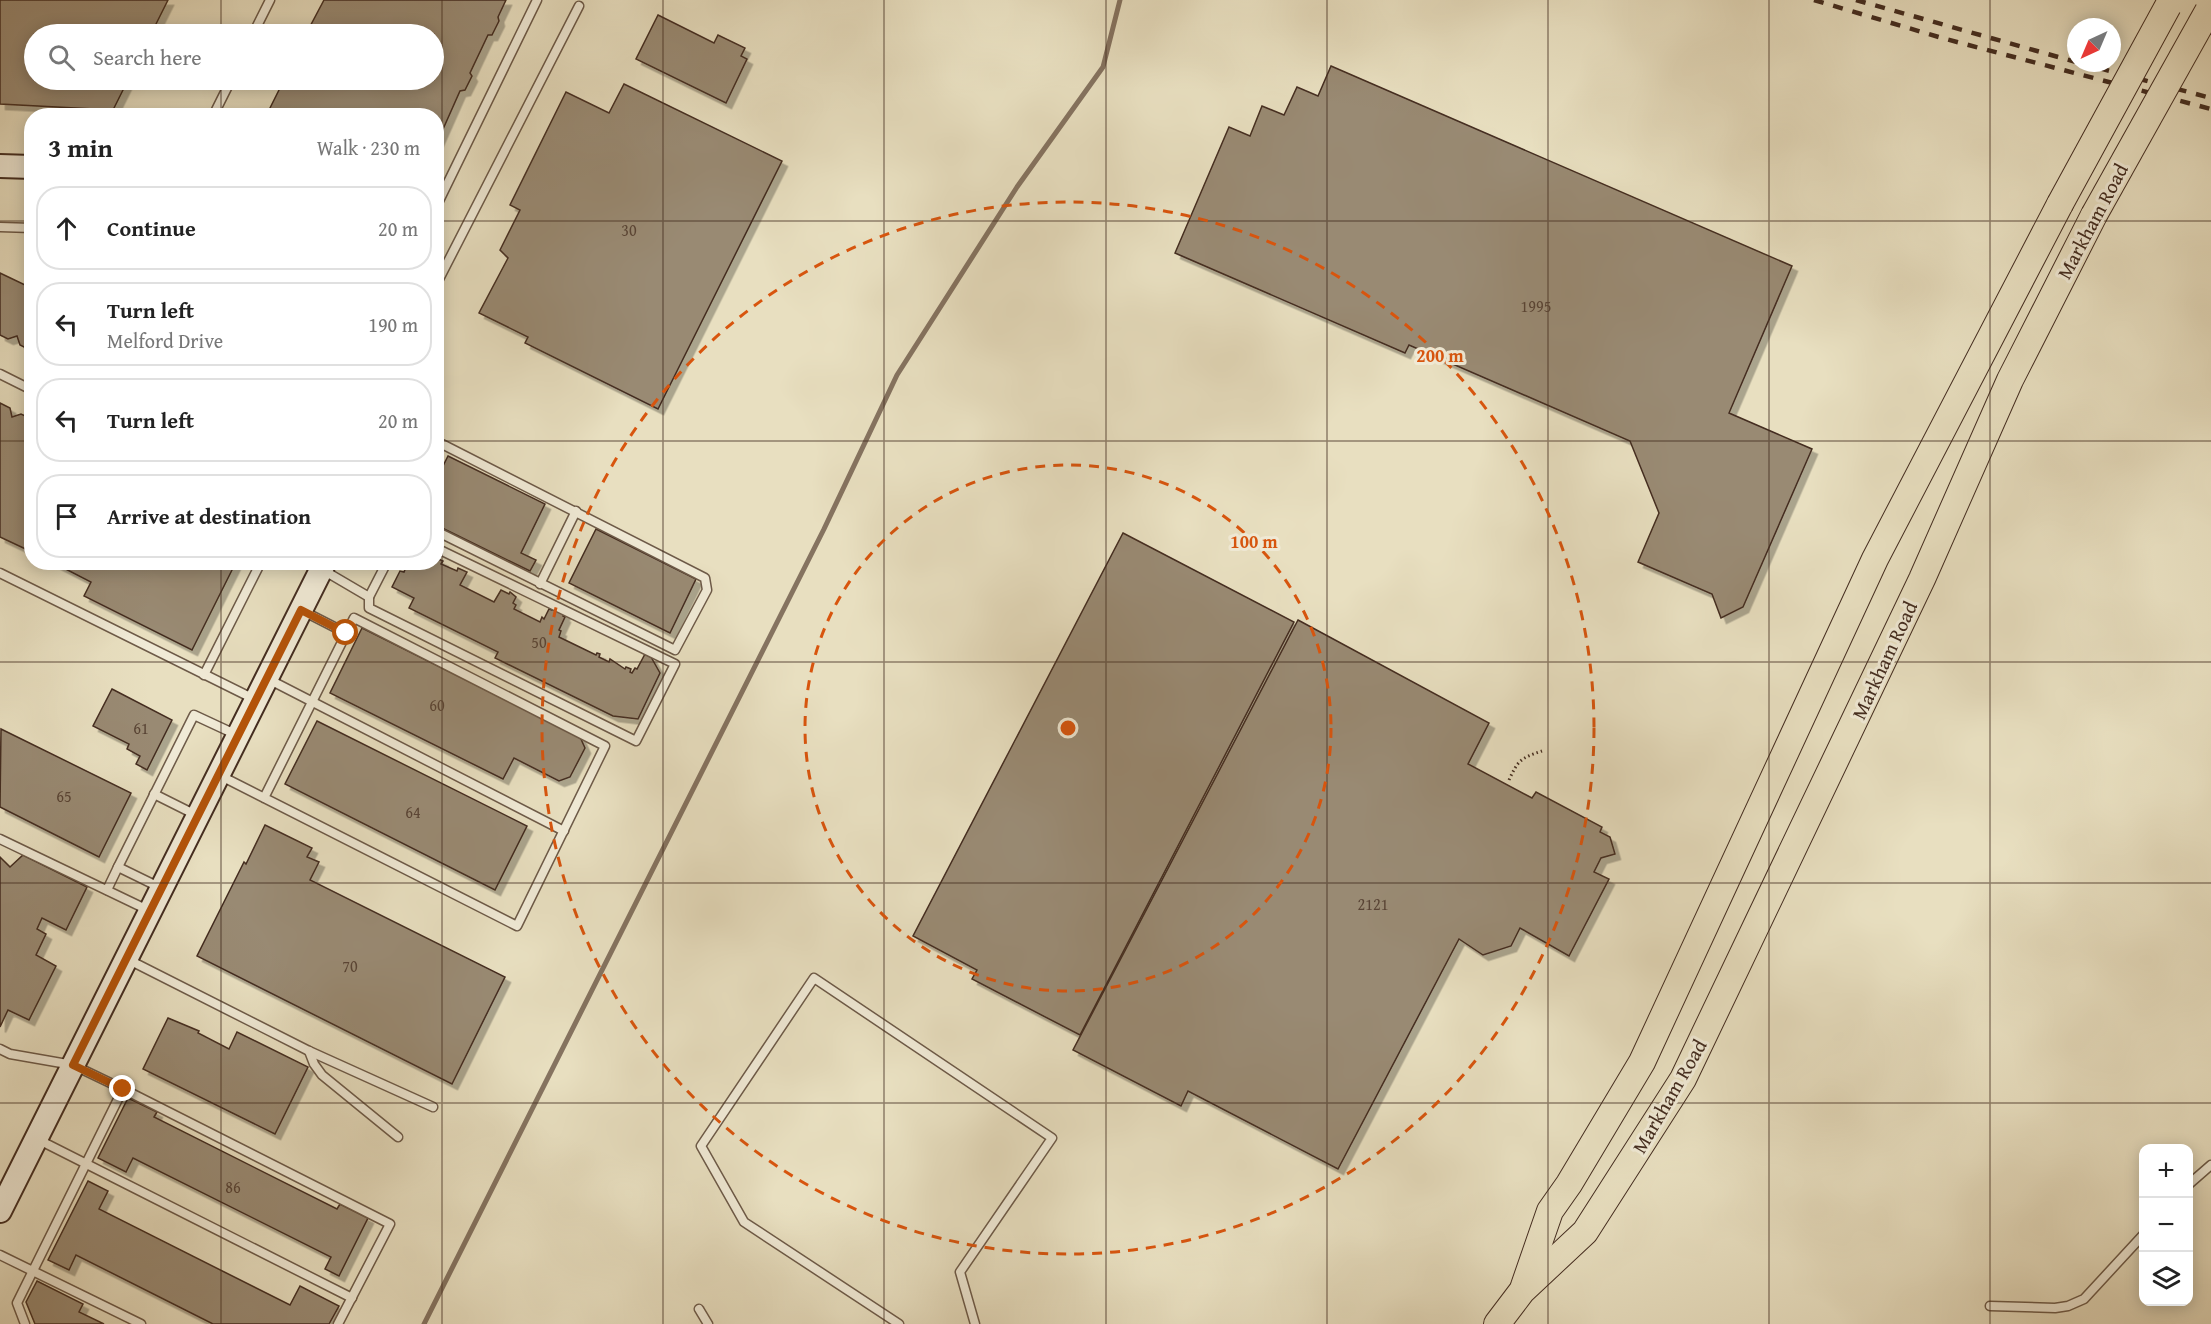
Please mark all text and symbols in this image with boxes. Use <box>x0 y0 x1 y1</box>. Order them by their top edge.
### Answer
north arrow <box>2067 18 2121 72</box>
search box <box>24 24 444 90</box>
icon: search <box>45 41 78 74</box>
text: Search here <box>93 41 202 73</box>
text: 3 min <box>48 128 113 167</box>
text: Walk · 230 m <box>317 133 420 162</box>
street label: Markham Road <box>2049 158 2135 284</box>
icon: ahead <box>50 212 83 245</box>
text: Continue <box>107 212 196 244</box>
text: 20 m <box>378 214 418 243</box>
house number: 30 <box>621 218 637 242</box>
text: Turn left <box>107 294 194 326</box>
house number: 1995 <box>1521 294 1551 318</box>
icon: left <box>50 308 83 341</box>
text: 190 m <box>368 310 418 339</box>
text: Melford Drive <box>107 326 223 355</box>
text: 200 m <box>1416 342 1464 369</box>
icon: left <box>50 404 83 437</box>
text: Turn left <box>107 404 194 436</box>
text: 20 m <box>378 406 418 435</box>
icon: arrive <box>50 500 83 533</box>
text: Arrive at destination <box>107 500 311 532</box>
text: 100 m <box>1230 528 1278 555</box>
street label: Markham Road <box>1844 596 1924 724</box>
route start <box>332 619 358 645</box>
house number: 50 <box>531 630 547 654</box>
house number: 60 <box>429 693 445 717</box>
house number: 61 <box>133 716 149 740</box>
centre of rings <box>1058 718 1078 738</box>
house number: 65 <box>56 784 72 808</box>
house number: 64 <box>405 800 421 824</box>
house number: 2121 <box>1358 892 1388 916</box>
house number: 70 <box>342 954 358 978</box>
street label: Markham Road <box>1625 1033 1714 1158</box>
route end <box>109 1075 135 1101</box>
map controls <box>2139 1144 2193 1306</box>
button: + <box>2139 1144 2193 1198</box>
house number: 86 <box>225 1175 241 1199</box>
button: − <box>2139 1198 2193 1252</box>
button: layers <box>2139 1252 2193 1306</box>

